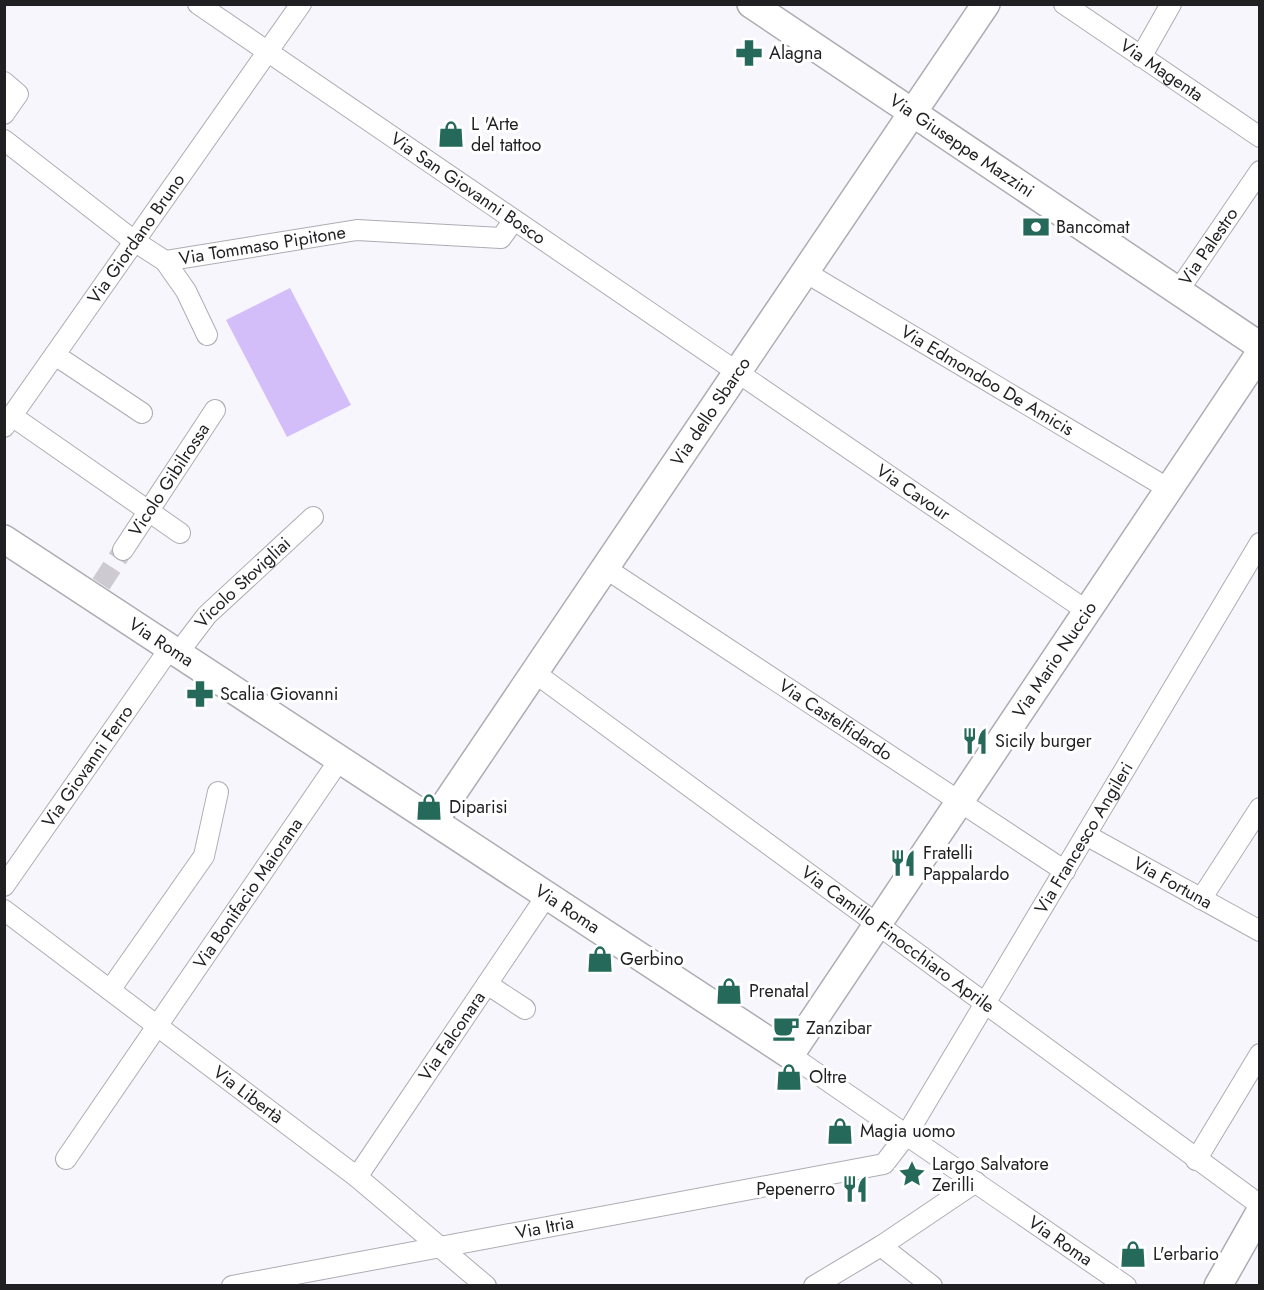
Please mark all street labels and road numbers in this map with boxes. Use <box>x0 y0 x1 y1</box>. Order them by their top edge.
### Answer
street label: Via Magenta <box>1115 33 1209 108</box>
street label: Via Giuseppe Mazzini <box>884 88 1040 204</box>
street label: Via San Giovanni Bosco <box>385 126 551 251</box>
street label: Via Giordano Bruno <box>81 168 191 309</box>
street label: Via Palestro <box>1173 202 1245 291</box>
street label: Via Tommaso Pipitone <box>177 219 348 272</box>
street label: Via Edmondoo De Amicis <box>896 319 1079 442</box>
street label: Via dello Sbarco <box>664 352 757 472</box>
street label: Vicolo Gibilrossa <box>122 418 216 542</box>
street label: Via Cavour <box>871 458 956 527</box>
street label: Vicolo Stovigliai <box>189 531 296 634</box>
street label: Via Mario Nuccio <box>1006 596 1103 723</box>
street label: Via Roma <box>123 611 199 673</box>
street label: Via Castelfidardo <box>773 673 898 767</box>
street label: Via Giovanni Ferro <box>36 700 140 833</box>
street label: Via Francesco Angileri <box>1028 757 1139 919</box>
street label: Via Bonifacio Maiorana <box>187 813 309 974</box>
street label: Via Fortuna <box>1128 850 1217 915</box>
street label: Via Camillo Finocchiaro Aprile <box>796 859 1000 1019</box>
street label: Via Roma <box>530 878 605 940</box>
street label: Via Falconara <box>412 986 492 1086</box>
street label: Via Libertà <box>207 1059 289 1130</box>
street label: Via Itria <box>513 1209 576 1246</box>
street label: Via Roma <box>1023 1209 1098 1272</box>

